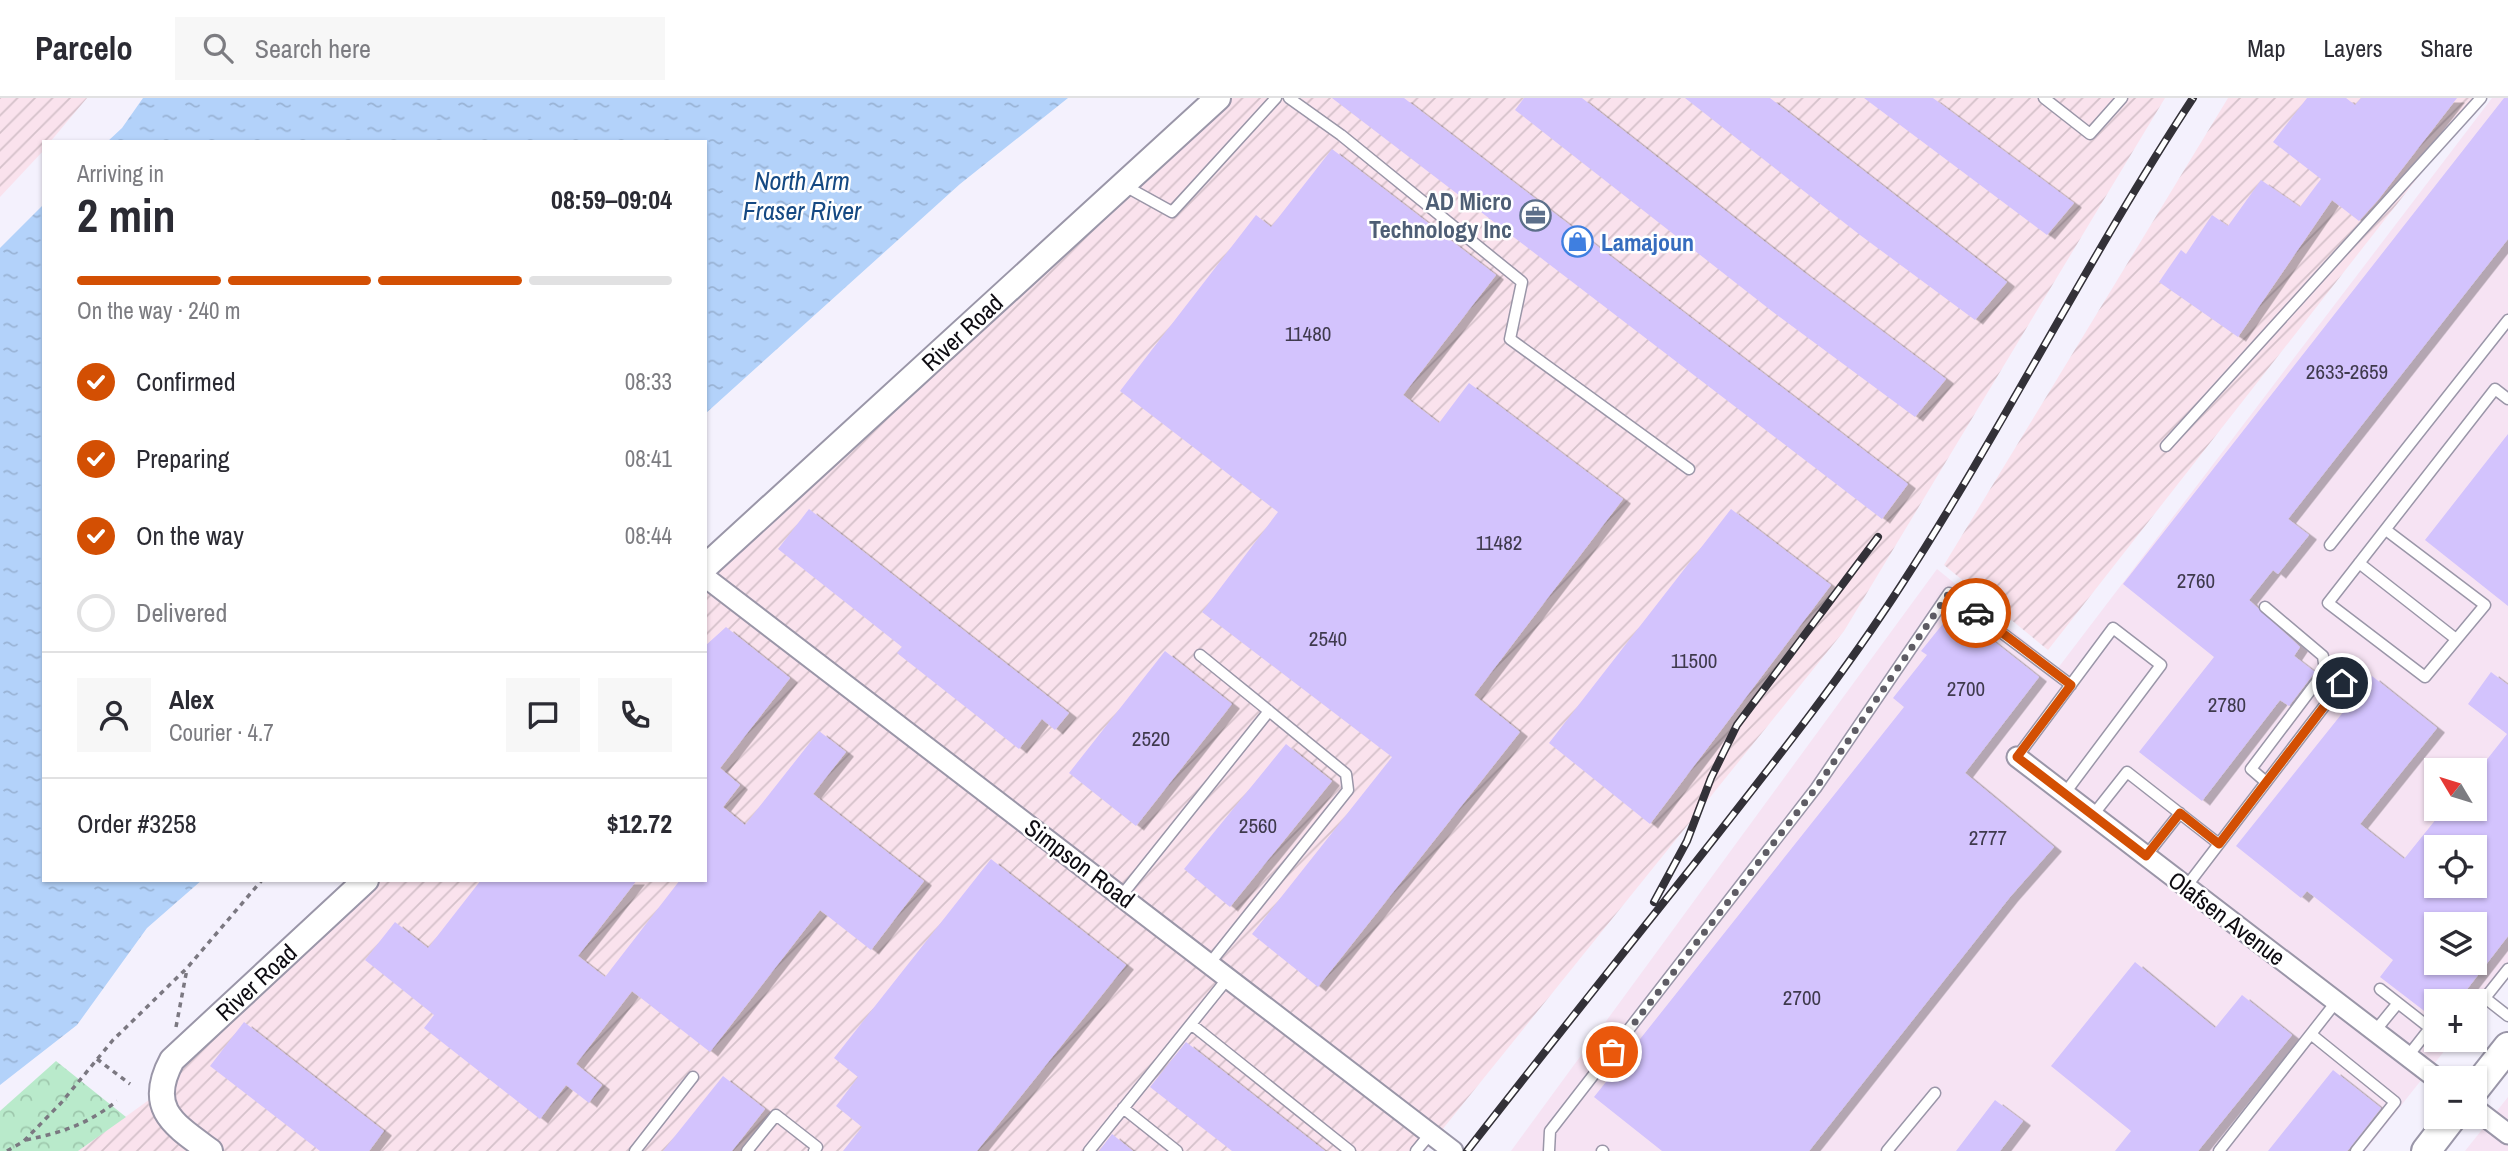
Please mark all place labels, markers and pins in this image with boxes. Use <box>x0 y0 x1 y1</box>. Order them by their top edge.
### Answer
place label: AD Micro Technology Inc <box>1369 185 1512 245</box>
office icon: AD Micro Technology Inc <box>1518 198 1552 232</box>
shop icon: Lamajoun <box>1561 225 1595 259</box>
place label: Lamajoun <box>1601 226 1694 258</box>
pin <box>2312 653 2372 713</box>
pin <box>1582 1022 1642 1082</box>

